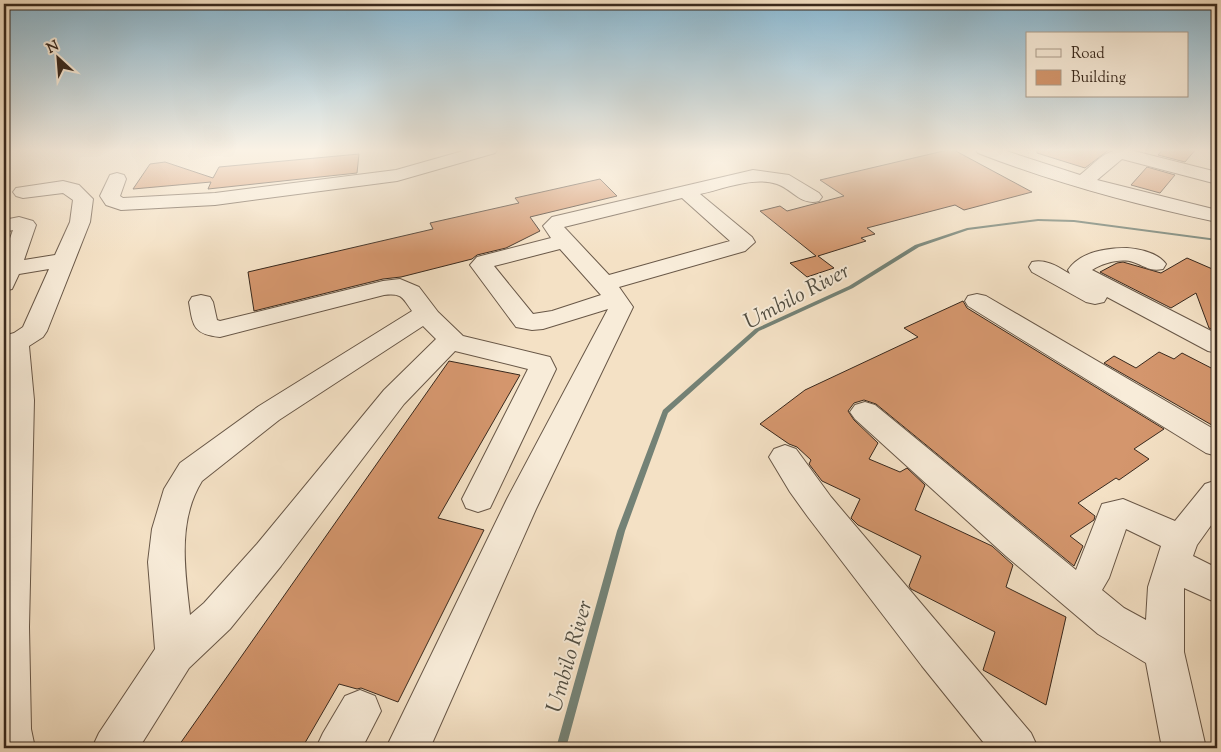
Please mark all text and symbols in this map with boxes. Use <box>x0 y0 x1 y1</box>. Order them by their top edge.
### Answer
north arrow <box>32 32 82 82</box>
legend <box>1026 32 1188 98</box>
text: N <box>44 37 63 60</box>
text: Road <box>1071 44 1105 65</box>
text: Building <box>1071 68 1126 89</box>
water label: Umbilo River <box>739 256 856 339</box>
water label: Umbilo River <box>540 597 602 717</box>

